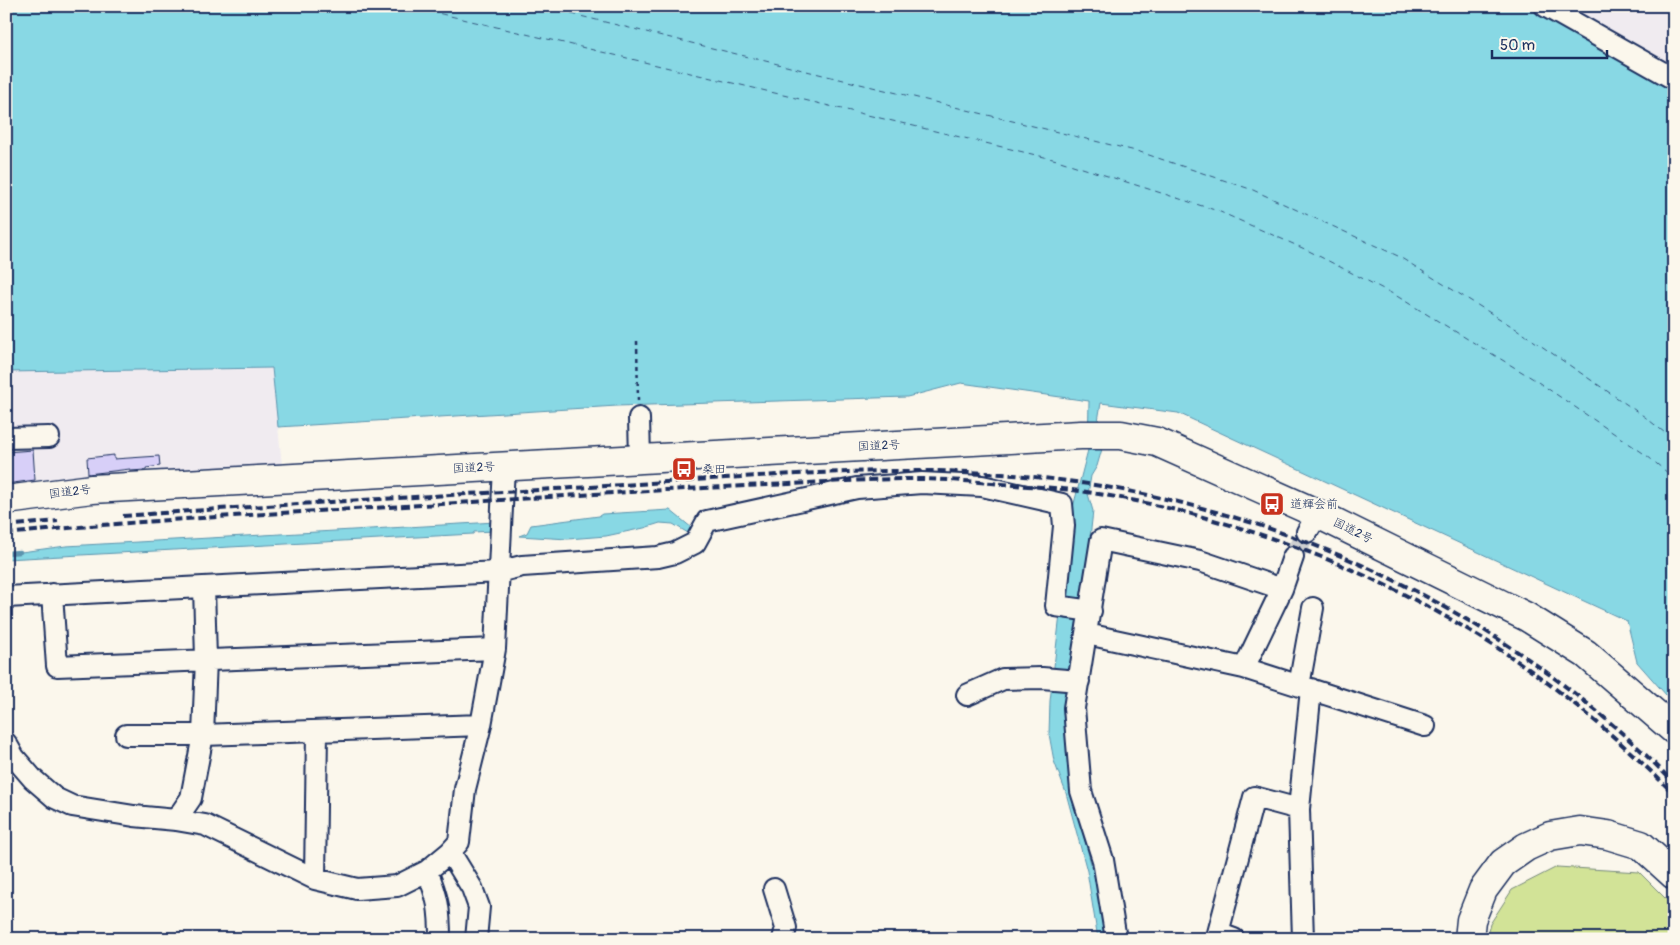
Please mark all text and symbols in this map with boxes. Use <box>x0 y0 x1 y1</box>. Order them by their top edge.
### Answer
scale bar <box>1492 28 1608 60</box>
text: 50 m <box>1500 36 1535 55</box>
street label: 国道2号 <box>857 437 901 455</box>
bus stop icon: 桑田 <box>671 456 697 482</box>
street label: 国道2号 <box>452 459 496 477</box>
place label: 桑田 <box>702 462 726 477</box>
street label: 国道2号 <box>48 482 92 502</box>
bus stop icon: 道輝会前 <box>1259 491 1285 517</box>
place label: 道輝会前 <box>1290 497 1338 512</box>
street label: 国道2号 <box>1331 515 1375 547</box>

